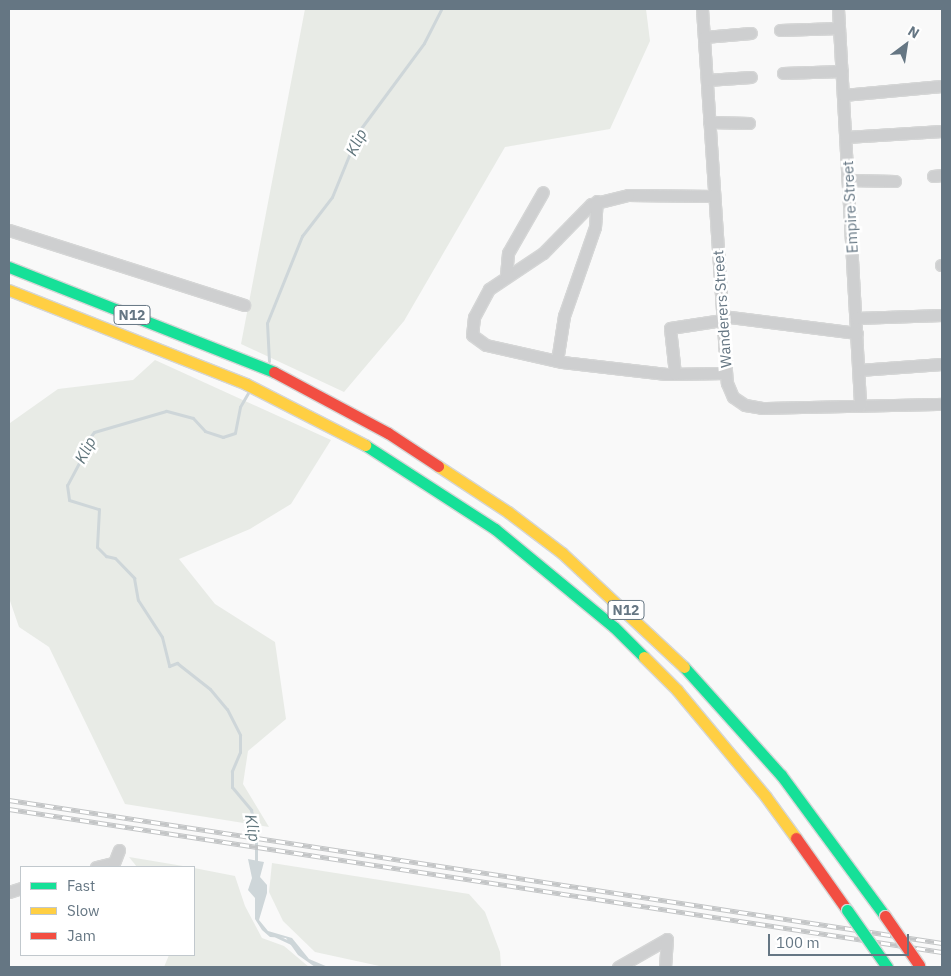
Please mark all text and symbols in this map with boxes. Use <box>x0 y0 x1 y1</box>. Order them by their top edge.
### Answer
north arrow <box>881 20 931 70</box>
text: N <box>905 22 923 42</box>
water label: Klip <box>341 125 371 159</box>
street label: Empire Street <box>839 160 861 254</box>
street label: Wanderers Street <box>709 250 735 368</box>
road number: N12 <box>113 304 151 326</box>
water label: Klip <box>70 433 100 467</box>
road number: N12 <box>607 598 645 622</box>
water label: Klip <box>241 813 265 843</box>
legend <box>20 866 195 956</box>
text: Fast <box>67 876 95 895</box>
text: Slow <box>67 901 100 920</box>
scale bar <box>771 924 912 956</box>
text: Jam <box>67 926 96 945</box>
text: 100 m <box>776 933 820 952</box>

